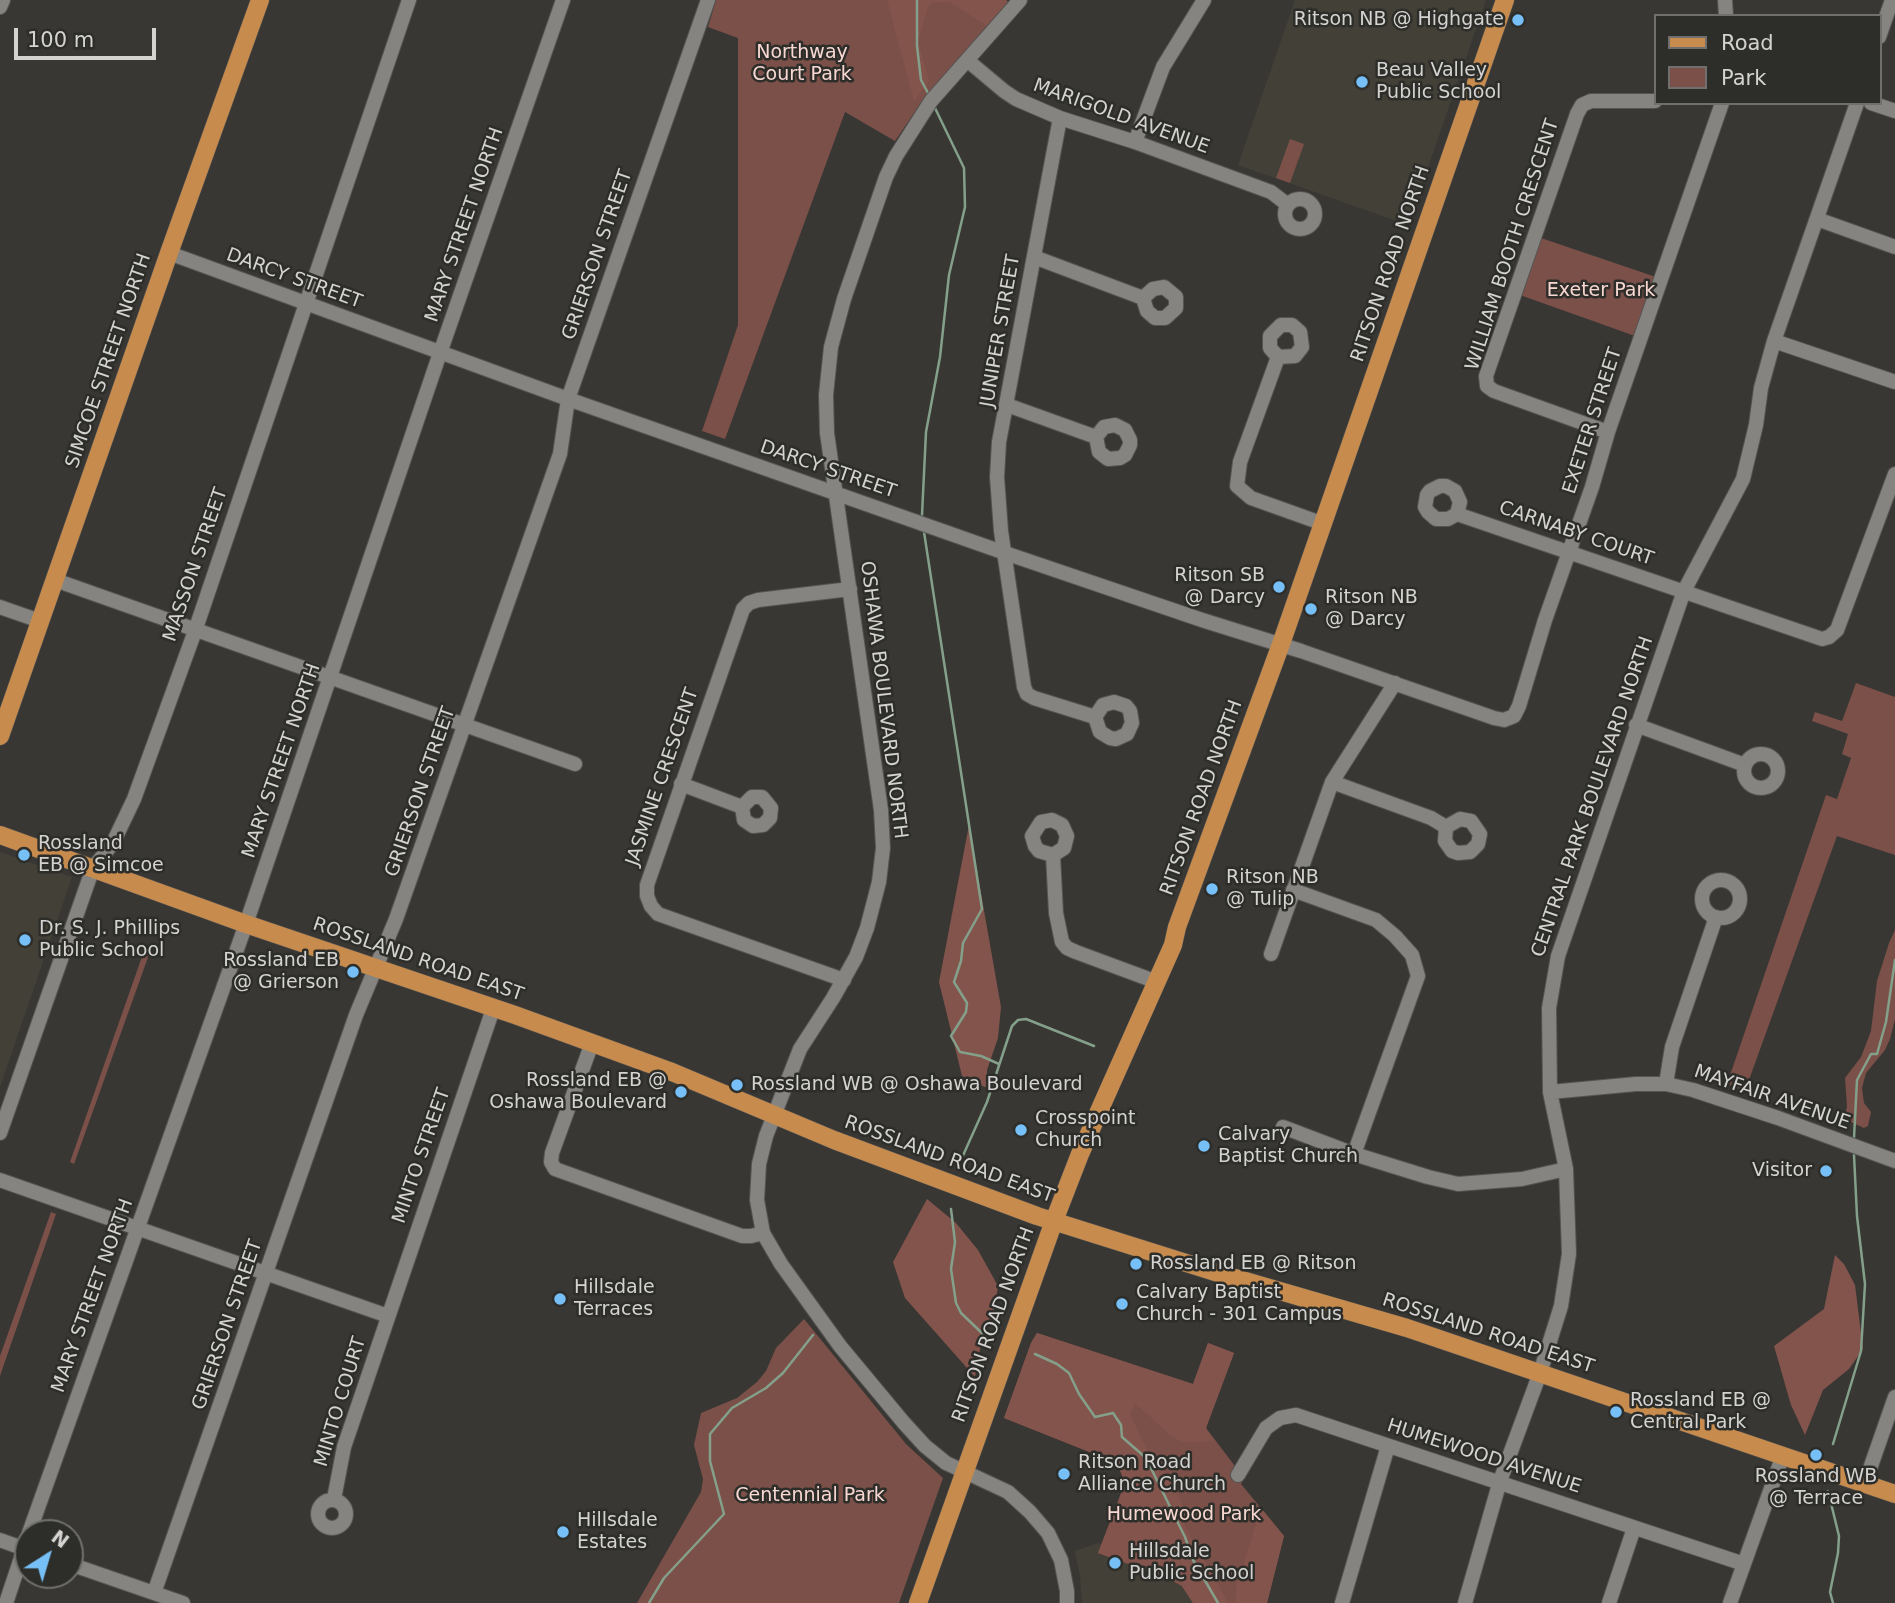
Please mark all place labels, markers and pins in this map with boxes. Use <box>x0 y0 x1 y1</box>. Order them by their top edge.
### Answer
place label: Ritson NB @ Highgate <box>1294 9 1504 31</box>
marker: Ritson NB @ Highgate <box>1510 12 1526 28</box>
place label: Beau Valley Public School <box>1376 60 1501 104</box>
marker: Beau Valley Public School <box>1354 74 1370 90</box>
place label: Ritson SB @ Darcy <box>1174 565 1265 609</box>
marker: Ritson SB @ Darcy <box>1271 579 1287 595</box>
place label: Ritson NB @ Darcy <box>1325 587 1418 631</box>
marker: Ritson NB @ Darcy <box>1303 601 1319 617</box>
place label: Rossland EB @ Simcoe <box>38 833 164 877</box>
marker: Rossland EB @ Simcoe <box>16 847 32 863</box>
place label: Ritson NB @ Tulip <box>1226 867 1319 911</box>
marker: Ritson NB @ Tulip <box>1204 881 1220 897</box>
place label: Dr. S. J. Phillips Public School <box>39 918 180 962</box>
marker: Dr. S. J. Phillips Public School <box>17 932 33 948</box>
place label: Rossland EB @ Grierson <box>223 950 339 994</box>
marker: Rossland EB @ Grierson <box>345 964 361 980</box>
place label: Rossland EB @ Oshawa Boulevard <box>489 1070 667 1114</box>
place label: Rossland WB @ Oshawa Boulevard <box>751 1074 1083 1096</box>
marker: Rossland WB @ Oshawa Boulevard <box>729 1077 745 1093</box>
marker: Rossland EB @ Oshawa Boulevard <box>673 1084 689 1100</box>
place label: Crosspoint Church <box>1035 1108 1136 1152</box>
marker: Crosspoint Church <box>1013 1122 1029 1138</box>
place label: Calvary Baptist Church <box>1218 1124 1358 1168</box>
marker: Calvary Baptist Church <box>1196 1138 1212 1154</box>
place label: Visitor <box>1752 1160 1812 1182</box>
marker: Visitor <box>1818 1163 1834 1179</box>
place label: Rossland EB @ Ritson <box>1150 1253 1356 1275</box>
marker: Rossland EB @ Ritson <box>1128 1256 1144 1272</box>
place label: Hillsdale Terraces <box>574 1277 655 1321</box>
place label: Calvary Baptist Church - 301 Campus <box>1136 1282 1342 1326</box>
marker: Hillsdale Terraces <box>552 1291 568 1307</box>
marker: Calvary Baptist Church - 301 Campus <box>1114 1296 1130 1312</box>
place label: Rossland EB @ Central Park <box>1630 1390 1771 1434</box>
marker: Rossland EB @ Central Park <box>1608 1404 1624 1420</box>
marker: Rossland WB @ Terrace <box>1808 1447 1824 1463</box>
place label: Ritson Road Alliance Church <box>1078 1452 1226 1496</box>
marker: Ritson Road Alliance Church <box>1056 1466 1072 1482</box>
place label: Rossland WB @ Terrace <box>1755 1466 1877 1510</box>
place label: Hillsdale Estates <box>577 1510 658 1554</box>
marker: Hillsdale Estates <box>555 1524 571 1540</box>
place label: Hillsdale Public School <box>1129 1541 1254 1585</box>
marker: Hillsdale Public School <box>1107 1555 1123 1571</box>

